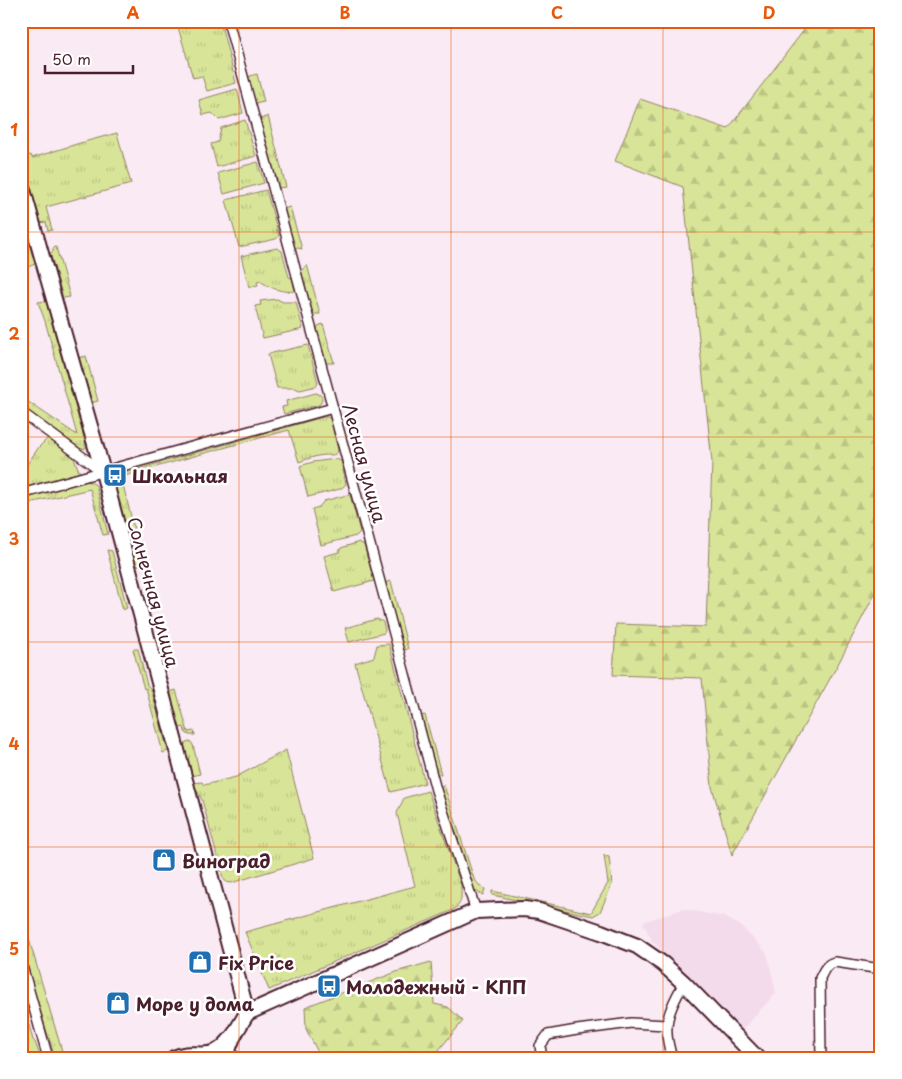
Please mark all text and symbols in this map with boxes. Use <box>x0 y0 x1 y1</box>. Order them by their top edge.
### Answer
text: A <box>127 0 140 24</box>
text: B <box>340 0 351 24</box>
text: C <box>551 0 563 24</box>
text: D <box>763 0 775 24</box>
scale bar <box>45 42 132 74</box>
text: 50 m <box>52 47 91 70</box>
text: 1 <box>10 117 18 141</box>
text: 2 <box>8 321 20 345</box>
street label: Лесная улица <box>336 400 394 526</box>
bus stop icon: Школьная <box>102 462 128 488</box>
place label: Школьная <box>132 462 228 489</box>
street label: Солнечная улица <box>121 514 187 671</box>
text: 3 <box>9 526 19 550</box>
text: 4 <box>9 731 20 755</box>
shop icon: Виноград <box>151 847 177 873</box>
place label: Виноград <box>182 847 271 874</box>
text: 5 <box>9 936 19 960</box>
shop icon: Fix Price <box>187 949 213 975</box>
place label: Fix Price <box>218 949 294 976</box>
bus stop icon: Молодежный - КПП <box>316 973 342 999</box>
place label: Молодежный - КПП <box>346 973 527 1000</box>
shop icon: Море у дома <box>105 990 131 1016</box>
place label: Море у дома <box>136 990 255 1017</box>

